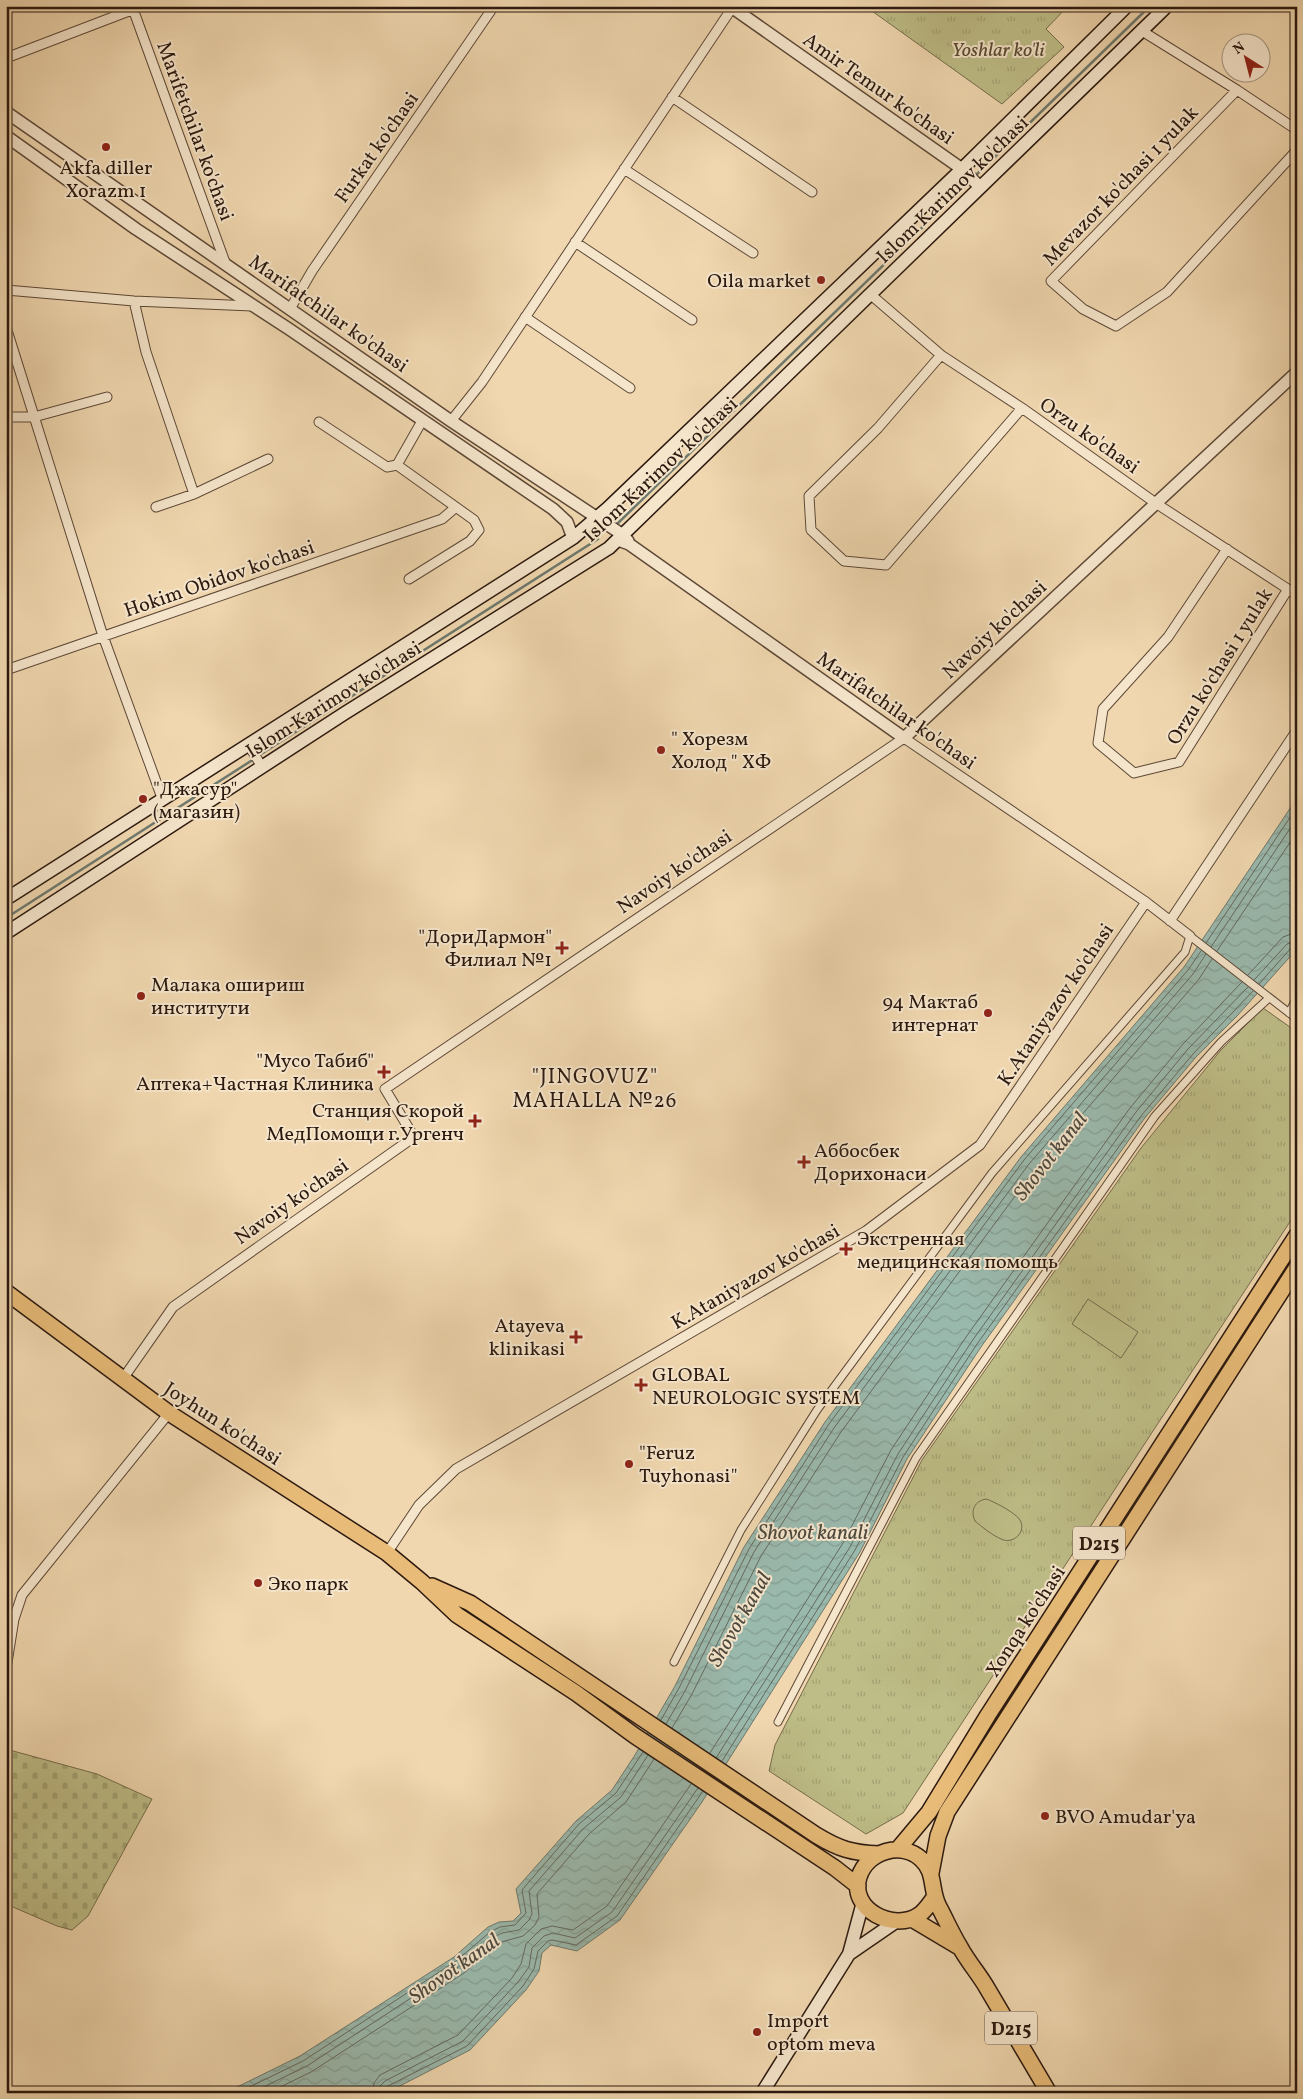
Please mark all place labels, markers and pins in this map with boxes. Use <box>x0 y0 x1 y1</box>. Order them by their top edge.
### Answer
marker: Akfa diller Xorazm 1 <box>100 141 112 153</box>
place label: Akfa diller Xorazm 1 <box>60 155 152 206</box>
place label: Oila market <box>707 268 811 296</box>
marker: Oila market <box>815 274 827 286</box>
place label: " Хорезм Холод " ХФ <box>671 726 771 777</box>
marker: " Хорезм Холод " ХФ <box>655 744 667 756</box>
place label: "Джасур" (магазин) <box>153 776 240 827</box>
marker: "Джасур" (магазин) <box>137 793 149 805</box>
place label: "ДориДармон" Филиал №1 <box>418 924 552 975</box>
marker: "ДориДармон" Филиал №1 <box>556 942 568 954</box>
place label: Малака ошириш институти <box>151 972 305 1023</box>
place label: 94 Мактаб интернат <box>882 989 978 1040</box>
marker: Малака ошириш институти <box>135 990 147 1002</box>
marker: 94 Мактаб интернат <box>982 1007 994 1019</box>
place label: "Мусо Табиб" Аптека+Частная Клиника <box>136 1048 374 1099</box>
marker: "Мусо Табиб" Аптека+Частная Клиника <box>378 1066 390 1078</box>
place label: Станция Скорой МедПомощи г.Ургенч <box>266 1098 464 1149</box>
marker: Станция Скорой МедПомощи г.Ургенч <box>468 1114 482 1128</box>
place label: Аббосбек Дорихонаси <box>814 1138 927 1189</box>
marker: Аббосбек Дорихонаси <box>798 1156 810 1168</box>
place label: Экстренная медицинская помощь <box>857 1226 1058 1277</box>
marker: Экстренная медицинская помощь <box>839 1242 853 1256</box>
place label: Atayeva klinikasi <box>489 1313 565 1364</box>
marker: Atayeva klinikasi <box>569 1330 583 1344</box>
place label: GLOBAL NEUROLOGIC SYSTEM <box>652 1362 860 1413</box>
marker: GLOBAL NEUROLOGIC SYSTEM <box>634 1378 648 1392</box>
place label: "Feruz Tuyhonasi" <box>639 1440 738 1491</box>
marker: "Feruz Tuyhonasi" <box>623 1458 635 1470</box>
place label: Эко парк <box>268 1571 349 1599</box>
marker: Эко парк <box>252 1577 264 1589</box>
place label: BVO Amudar'ya <box>1055 1804 1196 1832</box>
marker: BVO Amudar'ya <box>1039 1810 1051 1822</box>
place label: Import optom meva <box>767 2008 876 2059</box>
marker: Import optom meva <box>751 2026 763 2038</box>

